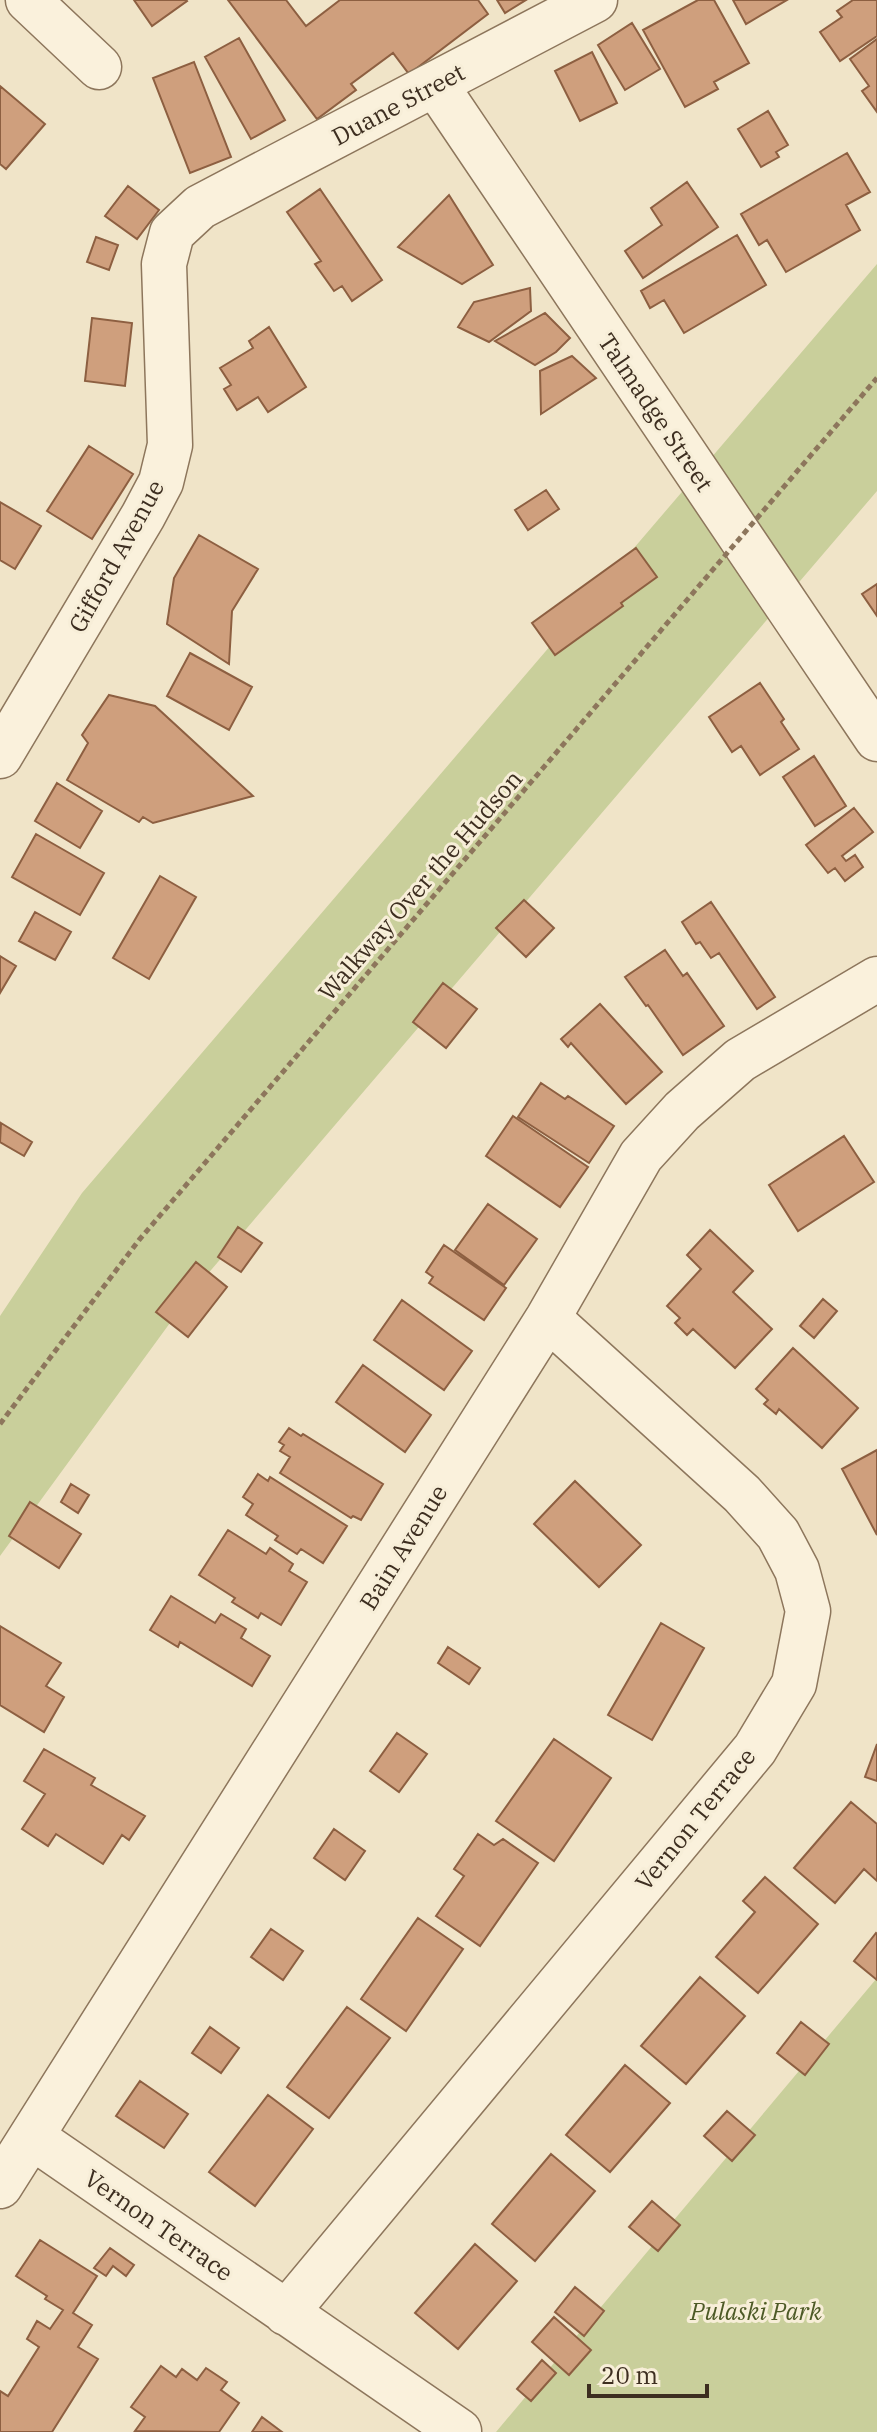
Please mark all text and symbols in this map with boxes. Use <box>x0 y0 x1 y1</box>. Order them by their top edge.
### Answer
street label: Duane Street <box>326 56 470 152</box>
street label: Talmadge Street <box>591 327 721 497</box>
street label: Gifford Avenue <box>61 474 171 638</box>
street label: Walkway Over the Hudson <box>311 763 529 1007</box>
street label: Bain Avenue <box>352 1478 454 1616</box>
street label: Vernon Terrace <box>628 1741 762 1897</box>
street label: Vernon Terrace <box>78 2162 240 2288</box>
park label: Pulaski Park <box>689 2295 822 2327</box>
scale bar <box>589 2348 707 2398</box>
text: 20 m <box>601 2359 658 2391</box>

